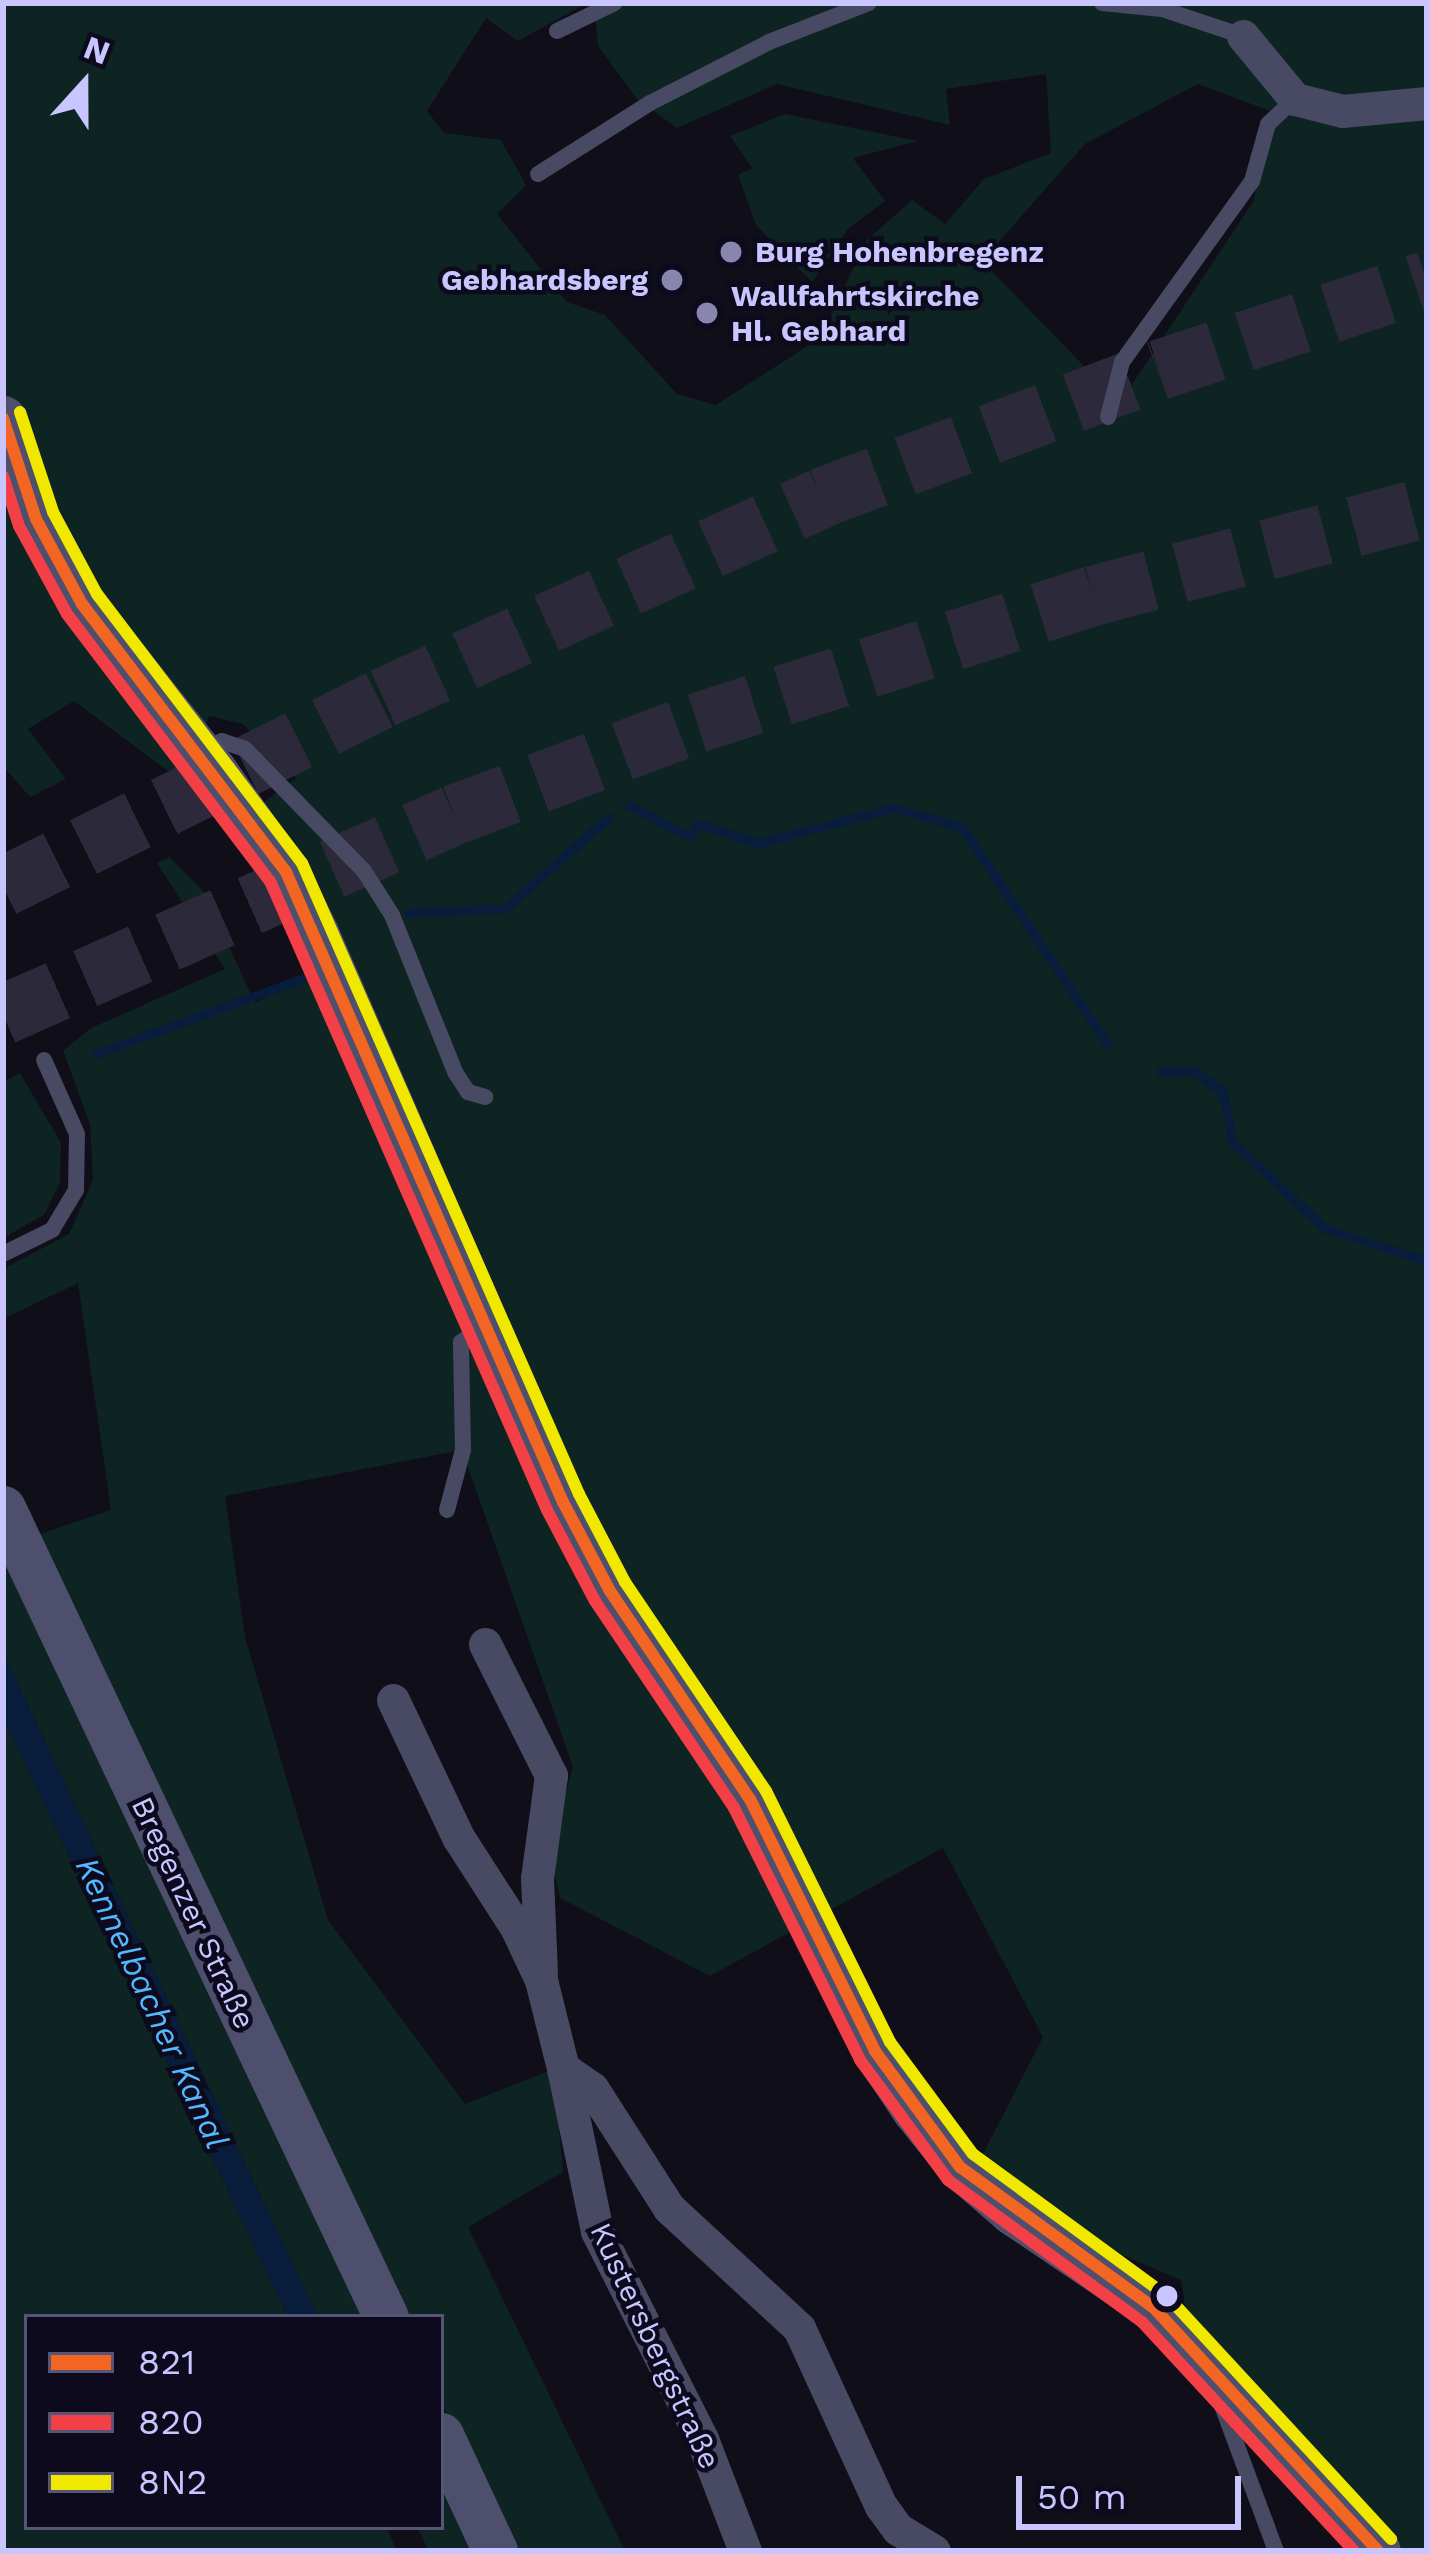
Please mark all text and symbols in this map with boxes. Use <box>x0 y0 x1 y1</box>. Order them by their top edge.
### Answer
north arrow <box>24 24 144 144</box>
text: N <box>79 27 115 73</box>
place label: Burg Hohenbregenz <box>755 234 1044 270</box>
marker: Burg Hohenbregenz <box>718 239 744 265</box>
place label: Gebhardsberg <box>441 262 648 298</box>
marker: Gebhardsberg <box>659 267 685 293</box>
place label: Wallfahrtskirche Hl. Gebhard <box>731 278 979 348</box>
marker: Wallfahrtskirche Hl. Gebhard <box>694 300 720 326</box>
street label: Bregenzer Straße <box>123 1791 263 2035</box>
water label: Kennelbacher Kanal <box>67 1851 237 2155</box>
street label: Kustersbergstraße <box>582 2217 728 2475</box>
unlabelled marker <box>1156 2285 1178 2307</box>
legend <box>24 2314 444 2530</box>
text: 821 <box>138 2341 195 2383</box>
text: 820 <box>138 2401 204 2443</box>
scale bar <box>1022 2452 1247 2526</box>
text: 8N2 <box>138 2461 208 2503</box>
text: 50 m <box>1037 2476 1127 2518</box>

